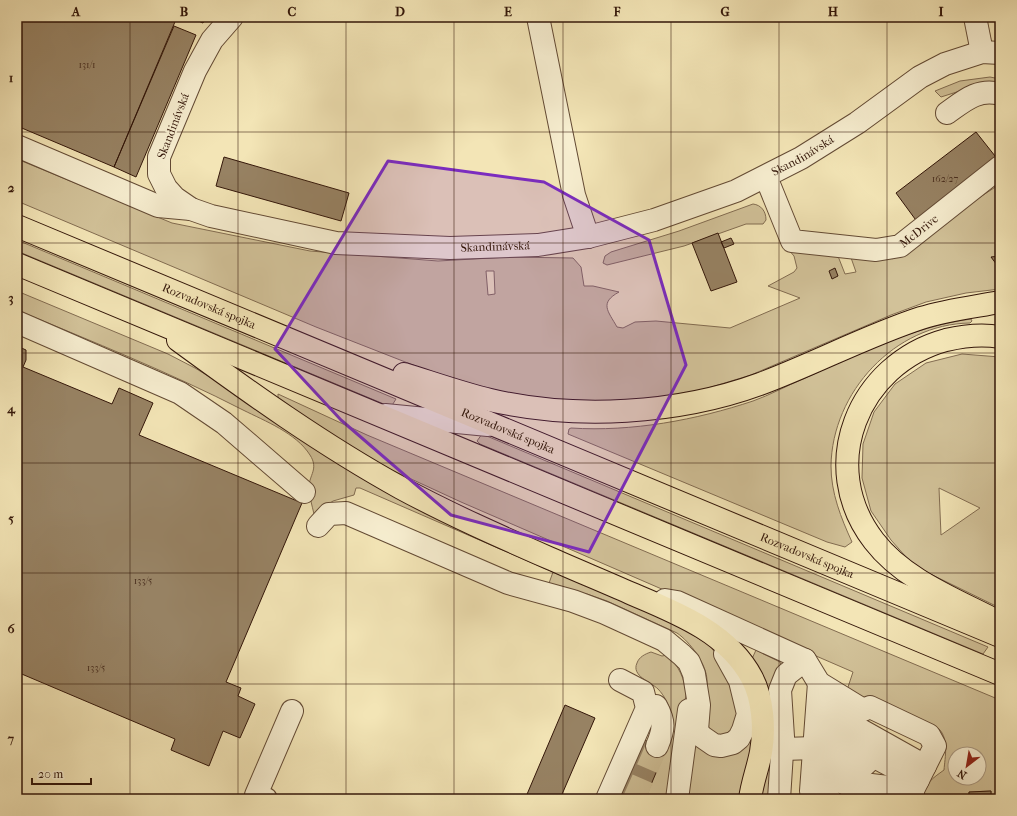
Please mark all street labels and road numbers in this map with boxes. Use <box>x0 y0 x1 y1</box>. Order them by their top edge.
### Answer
street label: Skandinávská <box>154 91 192 161</box>
street label: Skandinávská <box>769 132 837 179</box>
street label: McDrive <box>897 211 941 251</box>
street label: Skandinávská <box>460 238 531 255</box>
street label: Rozvadovská spojka <box>160 280 258 332</box>
street label: Rozvadovská spojka <box>459 405 557 457</box>
street label: Rozvadovská spojka <box>758 530 856 581</box>

